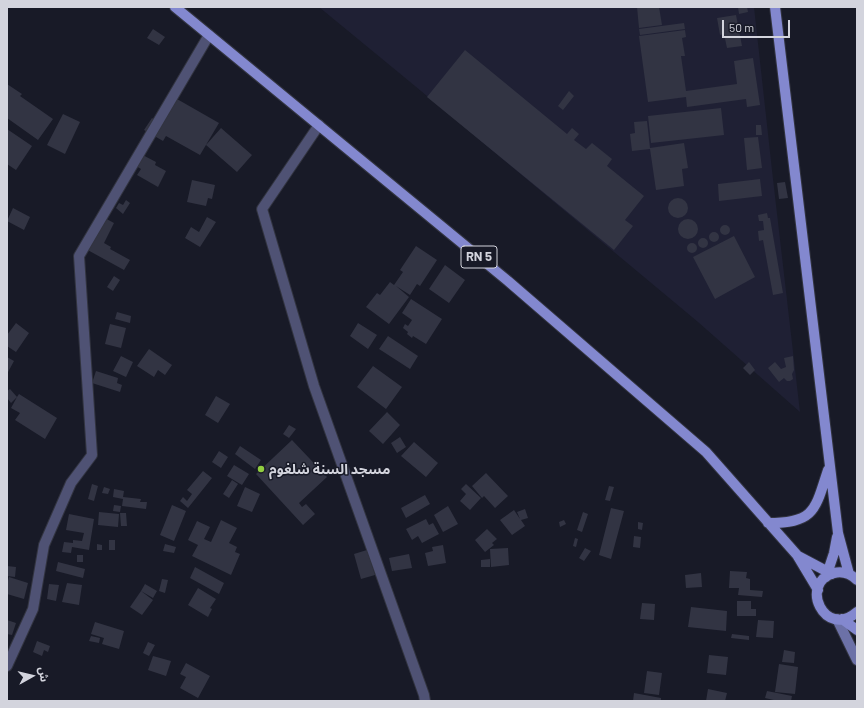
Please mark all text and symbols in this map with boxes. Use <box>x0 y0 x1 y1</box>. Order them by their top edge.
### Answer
scale bar <box>724 12 792 38</box>
text: 50 m <box>729 20 754 34</box>
road number: RN 5 <box>461 246 497 268</box>
place label: مسجد السنة شلغوم <box>269 461 390 477</box>
marker: مسجد السنة شلغوم <box>256 464 266 474</box>
north arrow <box>12 656 52 696</box>
text: ش <box>37 666 52 683</box>

